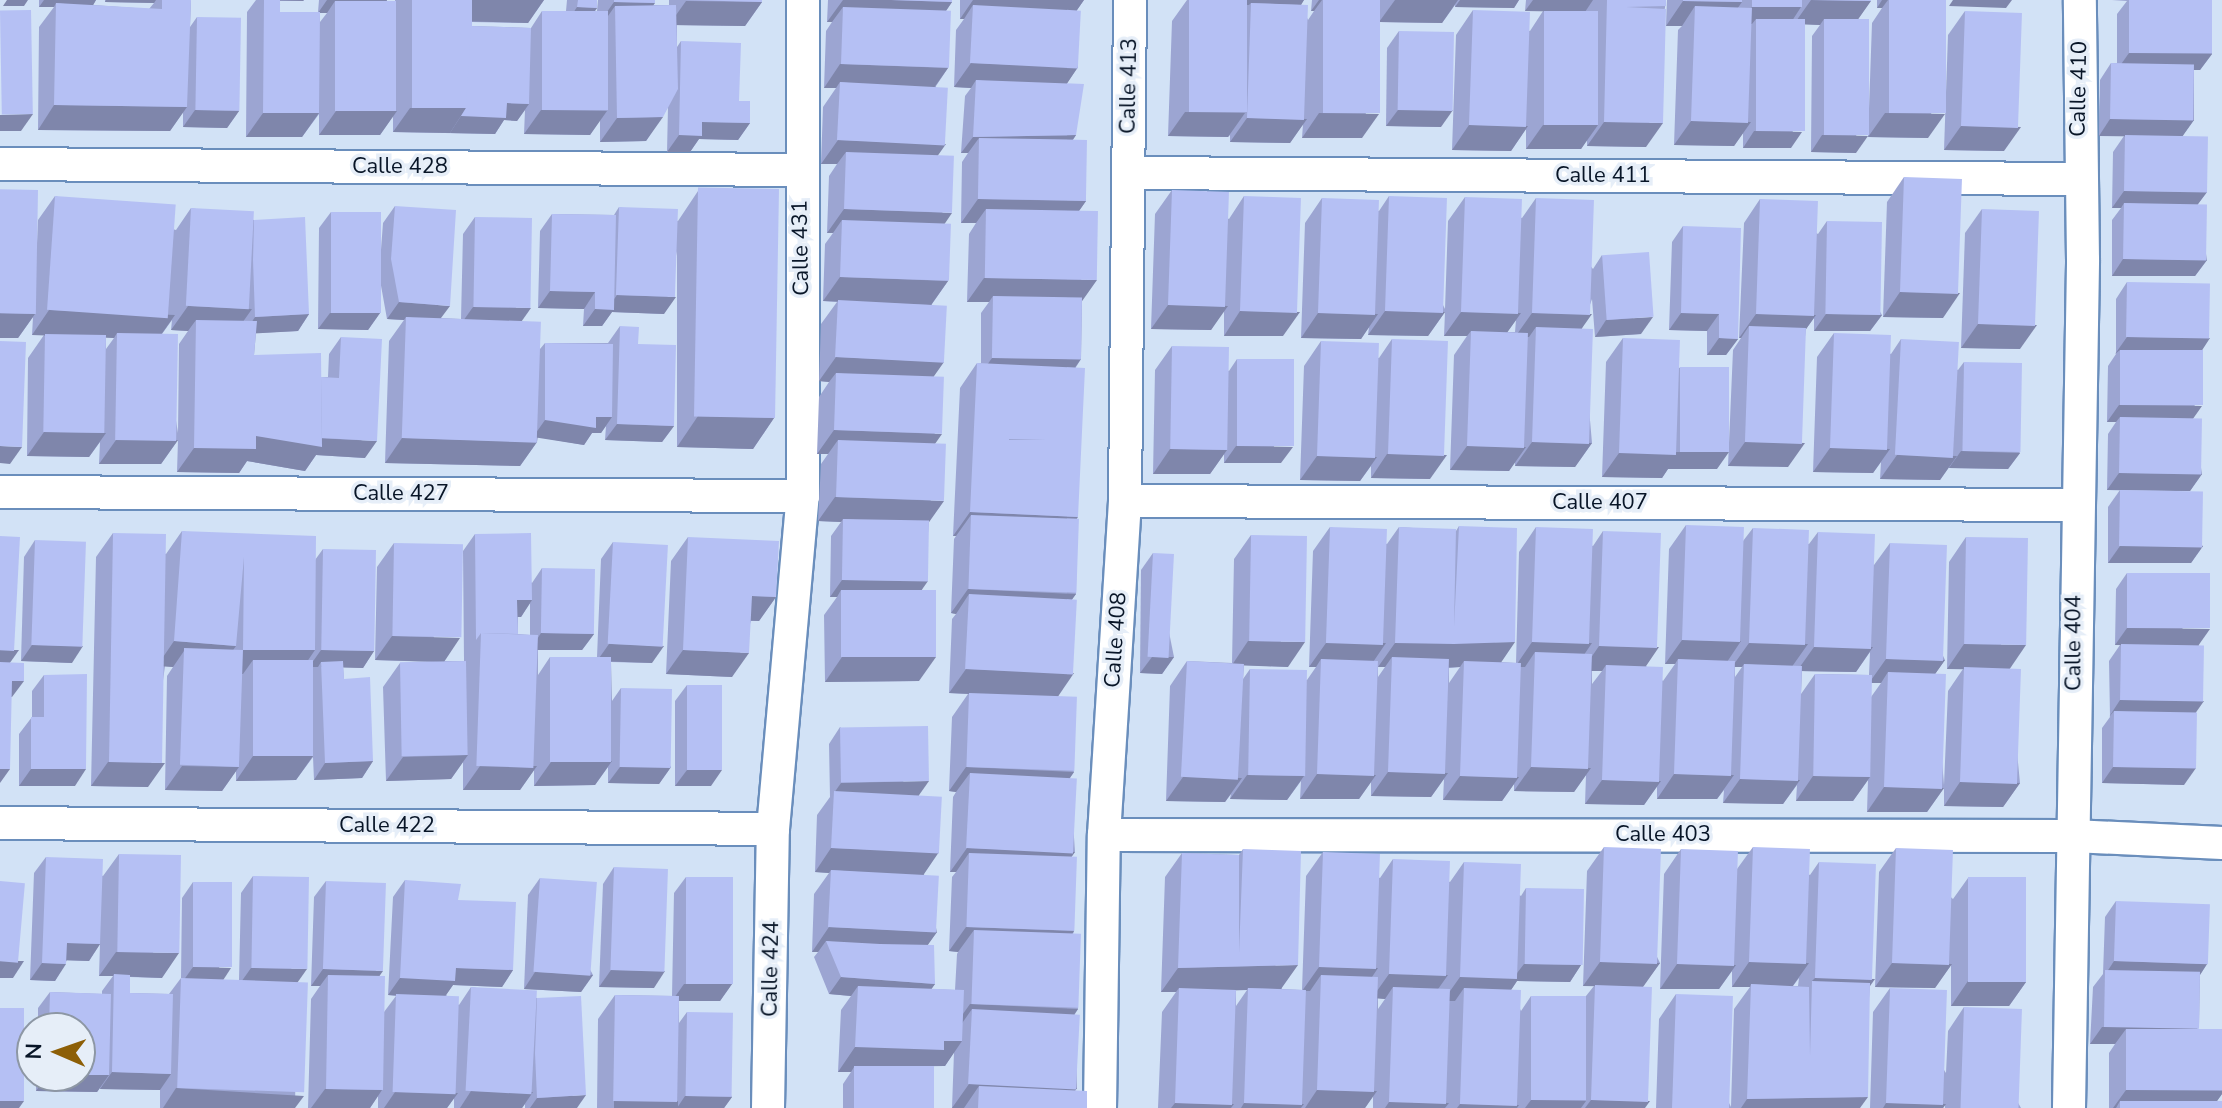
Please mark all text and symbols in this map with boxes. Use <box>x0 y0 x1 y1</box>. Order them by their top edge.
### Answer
street label: Calle 413 <box>1115 38 1143 134</box>
street label: Calle 410 <box>2065 41 2093 137</box>
street label: Calle 428 <box>352 154 448 180</box>
street label: Calle 411 <box>1555 163 1651 189</box>
street label: Calle 431 <box>787 200 815 296</box>
street label: Calle 427 <box>353 481 449 507</box>
street label: Calle 407 <box>1552 490 1648 516</box>
street label: Calle 408 <box>1099 591 1133 689</box>
street label: Calle 404 <box>2061 595 2087 691</box>
street label: Calle 422 <box>339 813 435 839</box>
street label: Calle 403 <box>1615 822 1711 848</box>
street label: Calle 424 <box>757 921 785 1017</box>
north arrow <box>16 1012 96 1092</box>
text: N <box>19 1042 49 1060</box>

